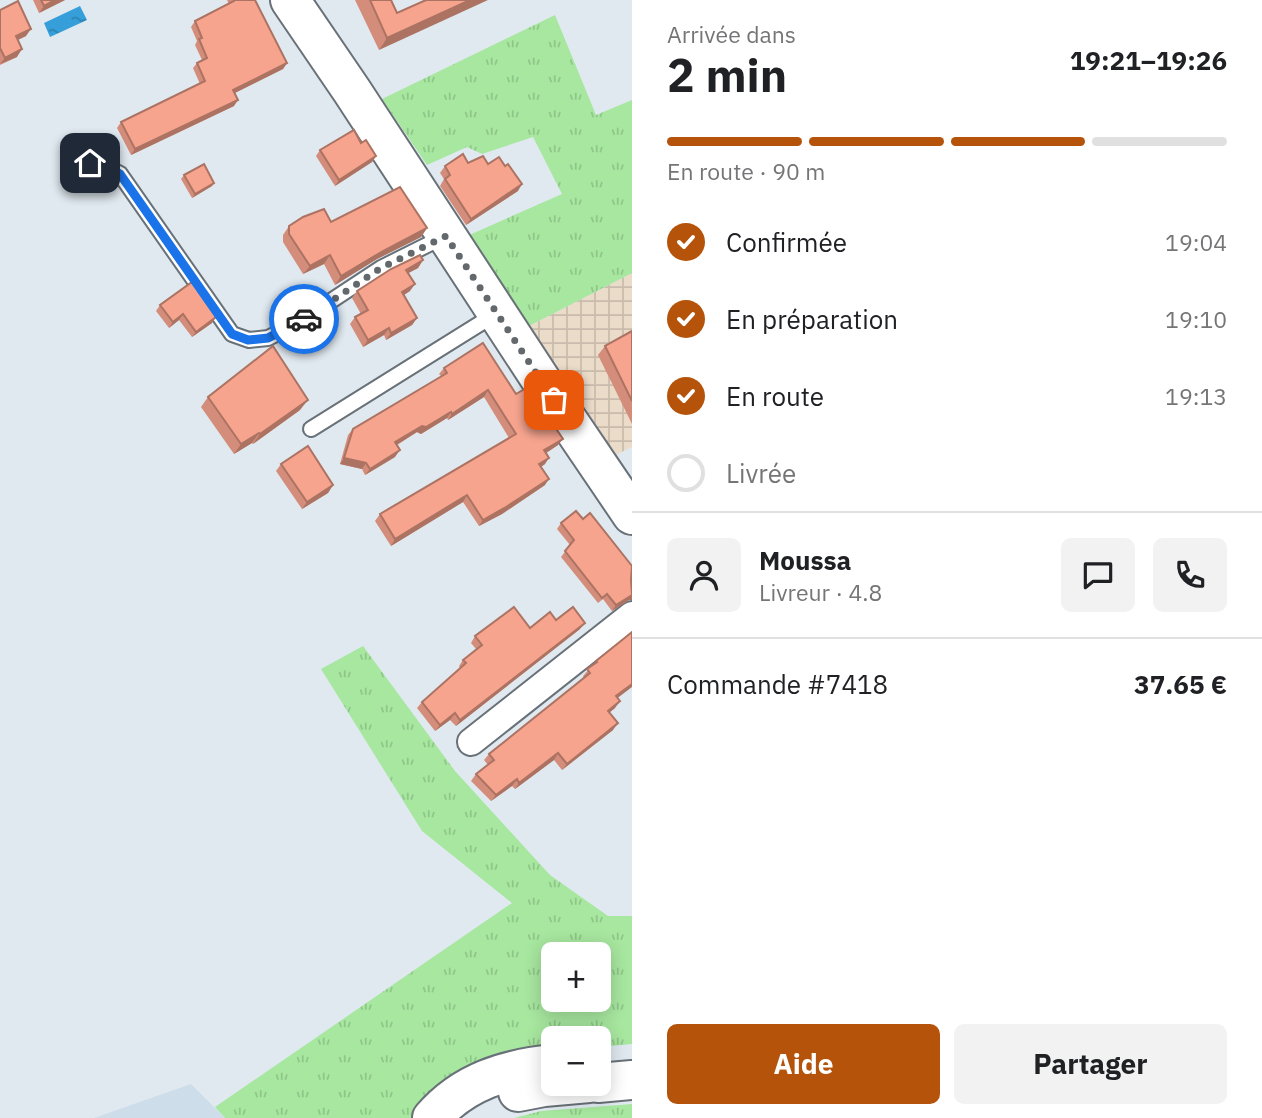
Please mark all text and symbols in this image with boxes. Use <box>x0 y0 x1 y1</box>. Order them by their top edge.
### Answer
text: Arrivée dans <box>667 19 796 49</box>
text: 19:21–19:26 <box>1070 43 1227 77</box>
text: 2 min <box>667 45 787 105</box>
pin <box>60 133 120 193</box>
icon: home <box>71 144 109 182</box>
text: En route · 90 m <box>667 156 825 186</box>
icon: check <box>667 223 705 261</box>
text: Confirmée <box>726 225 847 259</box>
text: 19:04 <box>1165 227 1227 257</box>
courier <box>269 284 339 354</box>
icon: car <box>285 300 323 338</box>
icon: check <box>667 300 705 338</box>
text: En préparation <box>726 302 898 336</box>
text: 19:10 <box>1165 304 1227 334</box>
pin <box>524 370 584 430</box>
icon: check <box>667 377 705 415</box>
text: En route <box>726 379 824 413</box>
icon: bag <box>535 381 573 419</box>
text: 19:13 <box>1165 381 1227 411</box>
text: Livrée <box>726 456 796 490</box>
button: person <box>667 538 741 612</box>
button: chat <box>1061 538 1135 612</box>
button: phone <box>1153 538 1227 612</box>
text: Moussa <box>759 543 851 577</box>
text: Livreur · 4.8 <box>759 577 882 607</box>
text: Commande #7418 <box>667 667 888 701</box>
text: 37.65 € <box>1134 667 1227 701</box>
map controls <box>541 942 611 1096</box>
button: + <box>541 942 611 1012</box>
button: Aide <box>667 1024 940 1104</box>
button: Partager <box>954 1024 1227 1104</box>
button: − <box>541 1026 611 1096</box>

